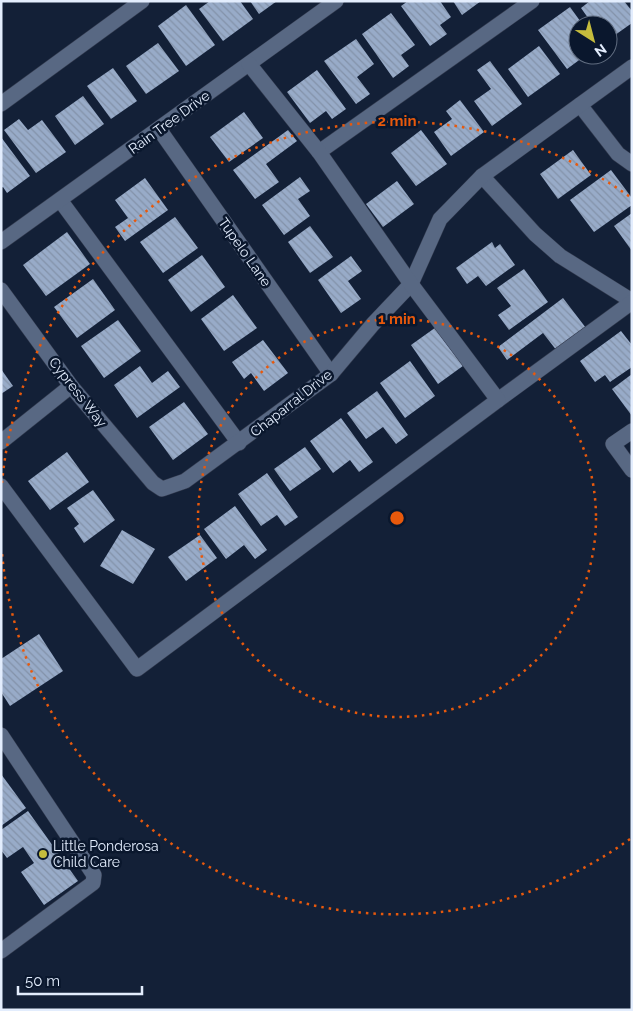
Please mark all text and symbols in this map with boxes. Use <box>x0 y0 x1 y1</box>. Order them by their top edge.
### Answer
north arrow <box>568 15 618 65</box>
text: N <box>592 41 610 60</box>
street label: Rain Tree Drive <box>125 87 213 157</box>
text: 2 min <box>378 112 416 130</box>
street label: Tupelo Lane <box>215 214 275 290</box>
text: 1 min <box>378 310 416 328</box>
street label: Cypress Way <box>46 354 110 430</box>
street label: Chaparral Drive <box>247 366 335 440</box>
centre of rings <box>388 509 406 527</box>
place label: Little Ponderosa Child Care <box>53 838 159 870</box>
marker: Little Ponderosa Child Care <box>37 848 49 860</box>
scale bar <box>18 964 141 996</box>
text: 50 m <box>25 972 60 990</box>

